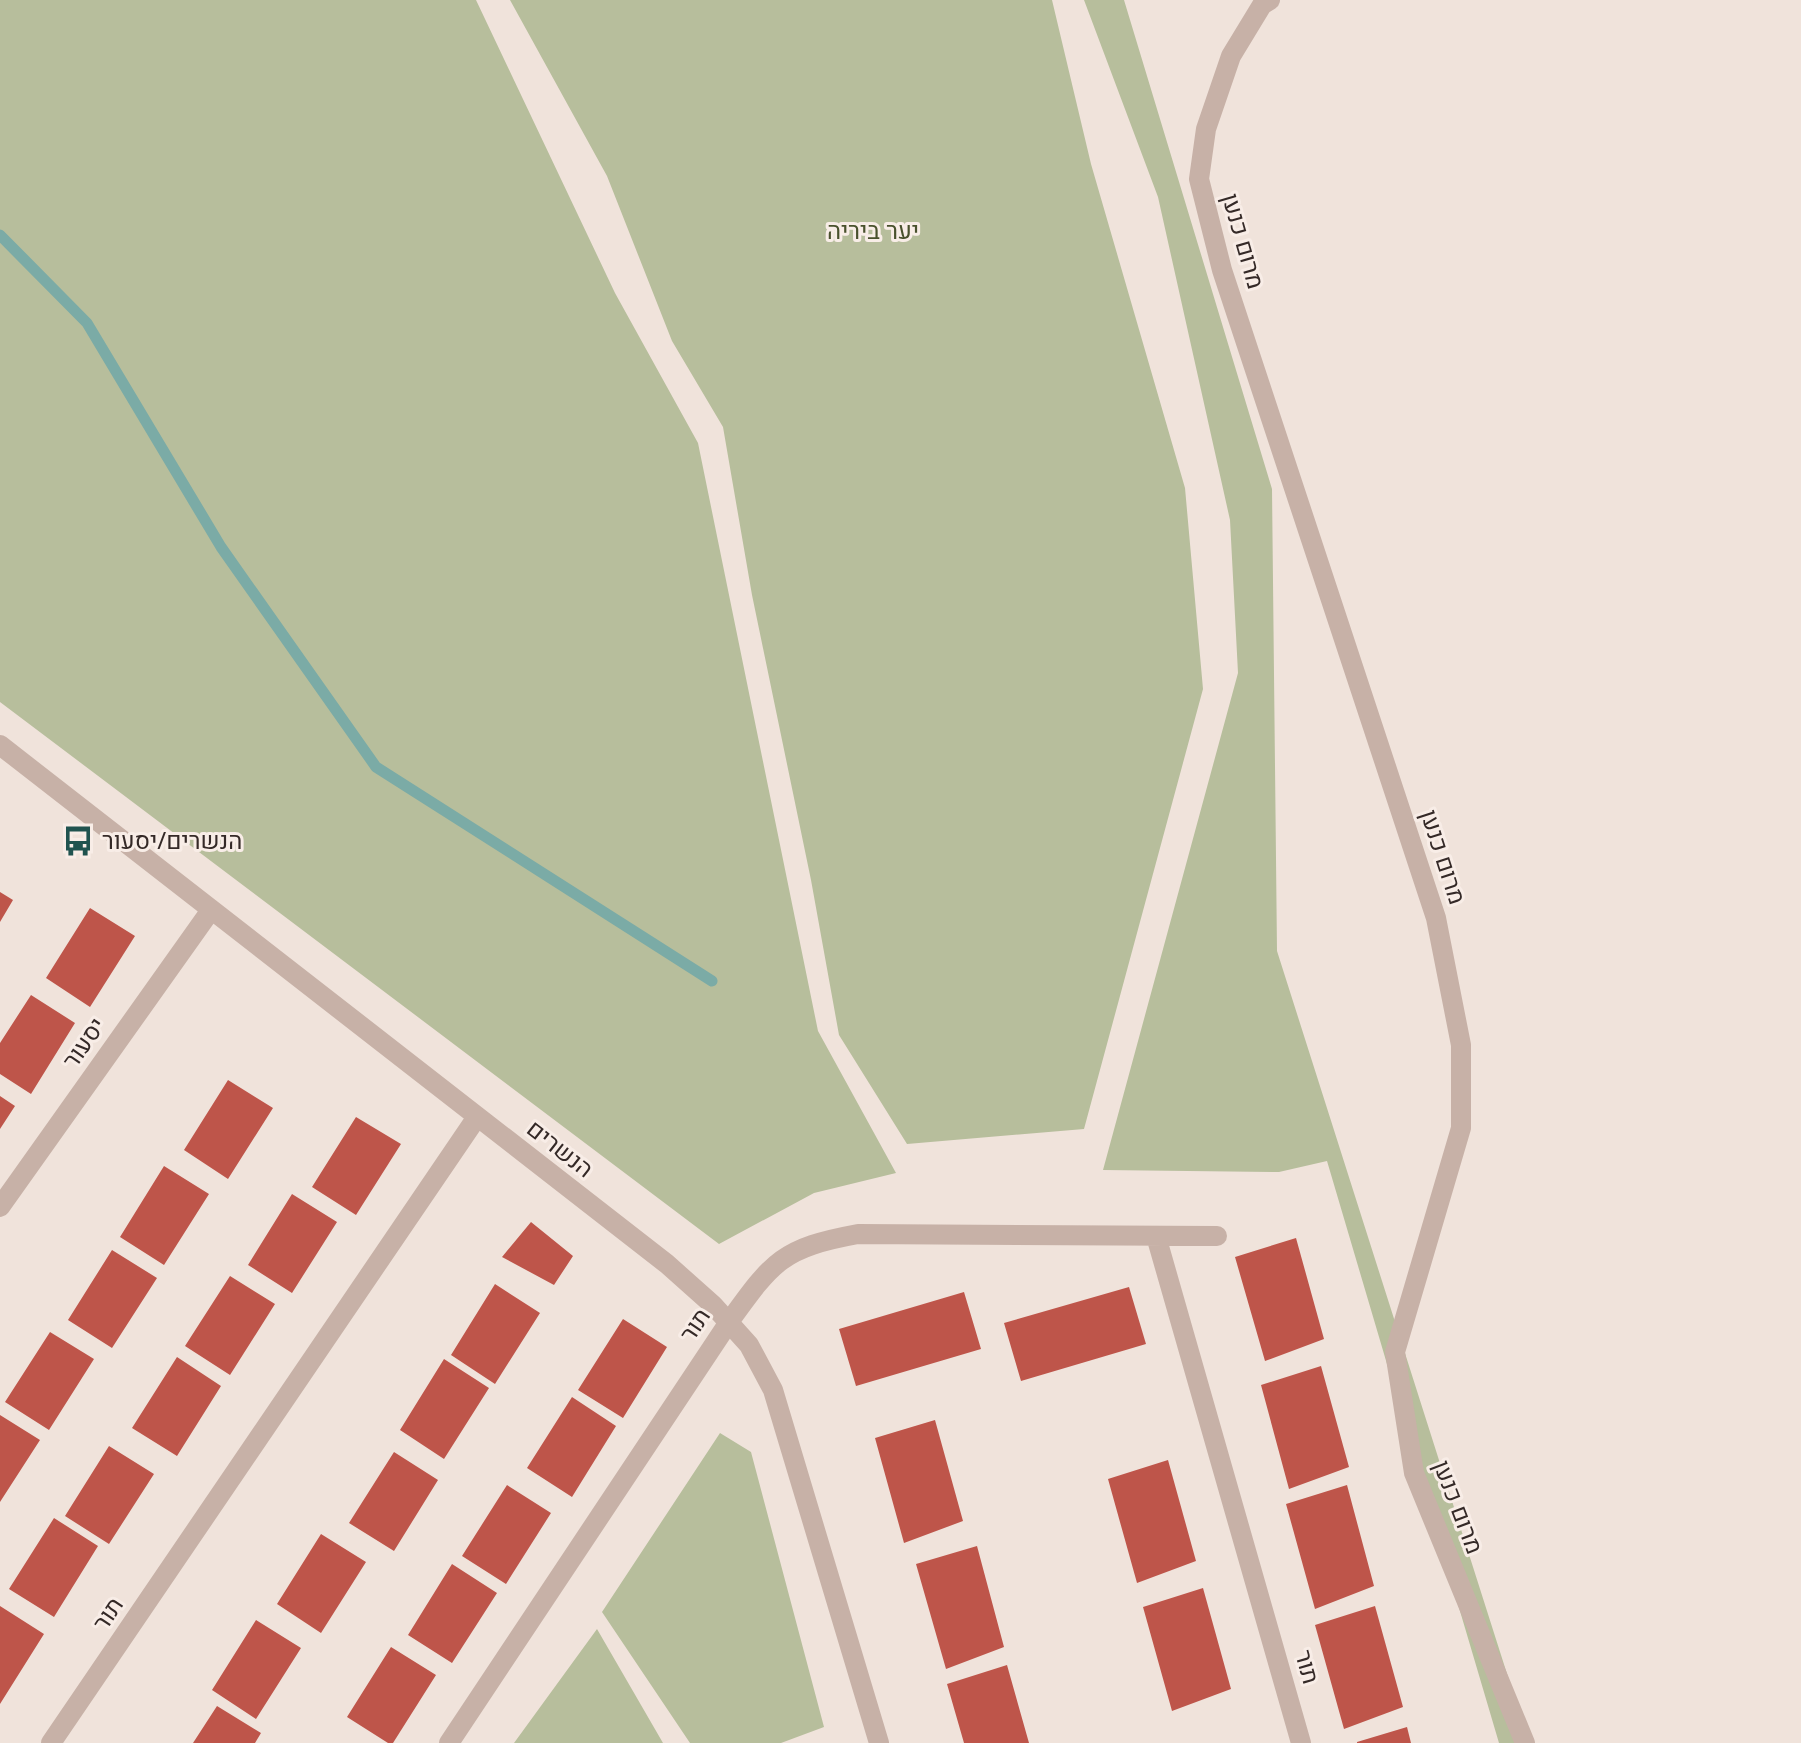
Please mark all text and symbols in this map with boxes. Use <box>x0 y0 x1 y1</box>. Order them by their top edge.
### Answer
street label: מרום כנען <box>1215 189 1274 292</box>
park label: יער ביריה <box>827 213 919 246</box>
street label: מרום כנען <box>1414 805 1475 908</box>
place label: הנשרים/יסעור <box>102 823 242 856</box>
bus stop icon: הנשרים/יסעור <box>61 824 95 858</box>
street label: יסעור <box>53 1010 112 1074</box>
street label: הנשרים <box>521 1111 601 1184</box>
street label: תור <box>671 1301 717 1347</box>
street label: מרום כנען <box>1426 1455 1492 1558</box>
street label: תור <box>84 1590 130 1636</box>
street label: תור <box>1288 1646 1329 1687</box>

